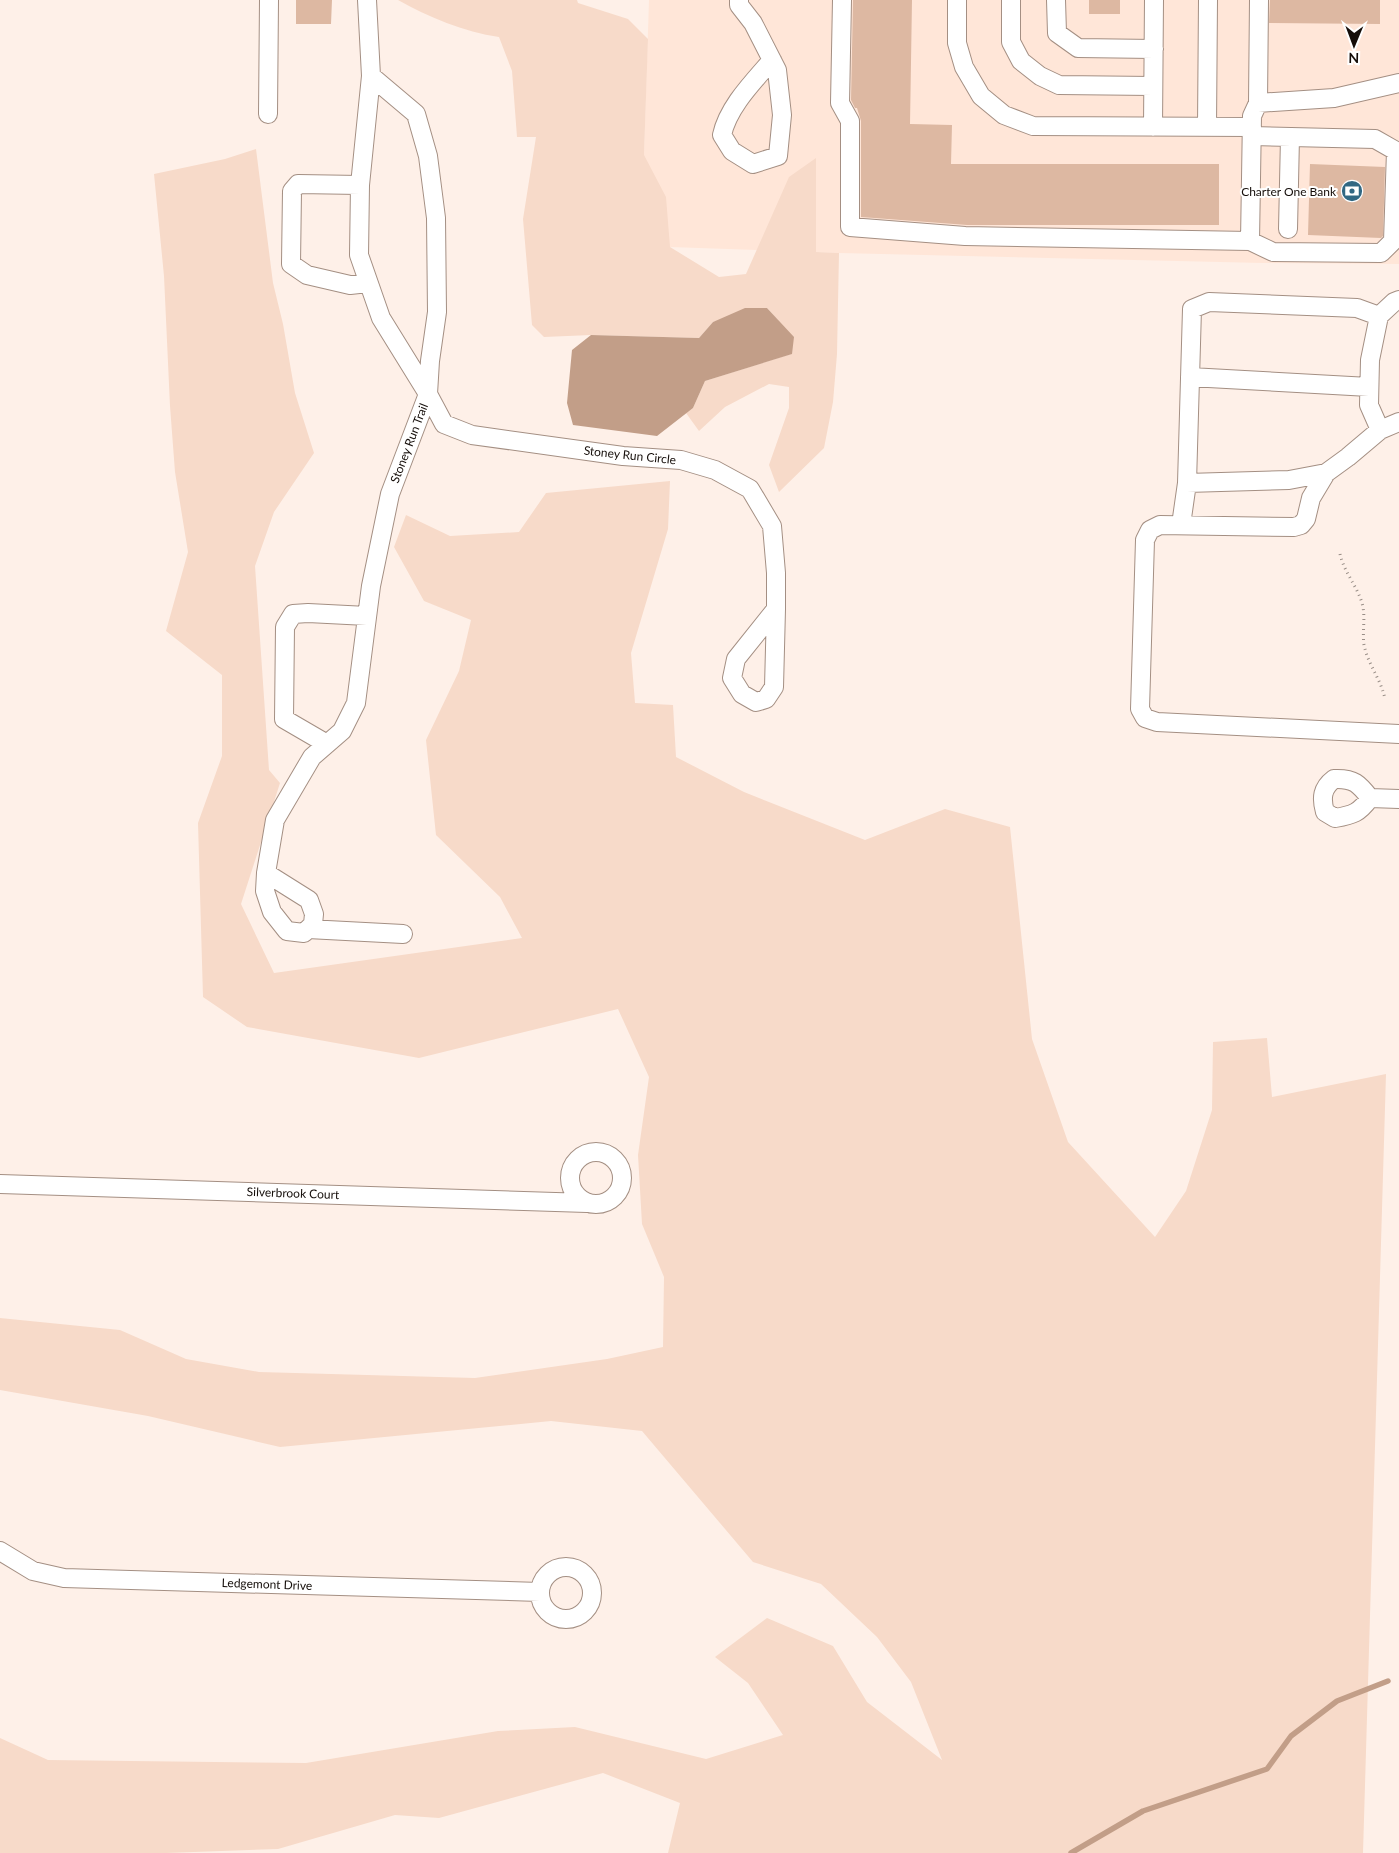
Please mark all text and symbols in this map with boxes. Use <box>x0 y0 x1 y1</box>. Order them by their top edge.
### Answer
north arrow <box>1329 20 1379 70</box>
text: N <box>1348 50 1359 67</box>
bank icon: Charter One Bank <box>1340 179 1364 203</box>
place label: Charter One Bank <box>1241 184 1337 199</box>
street label: Stoney Run Trail <box>387 401 431 485</box>
street label: Stoney Run Circle <box>583 443 677 467</box>
street label: Silverbrook Court <box>246 1184 340 1202</box>
street label: Ledgemont Drive <box>222 1575 312 1593</box>

